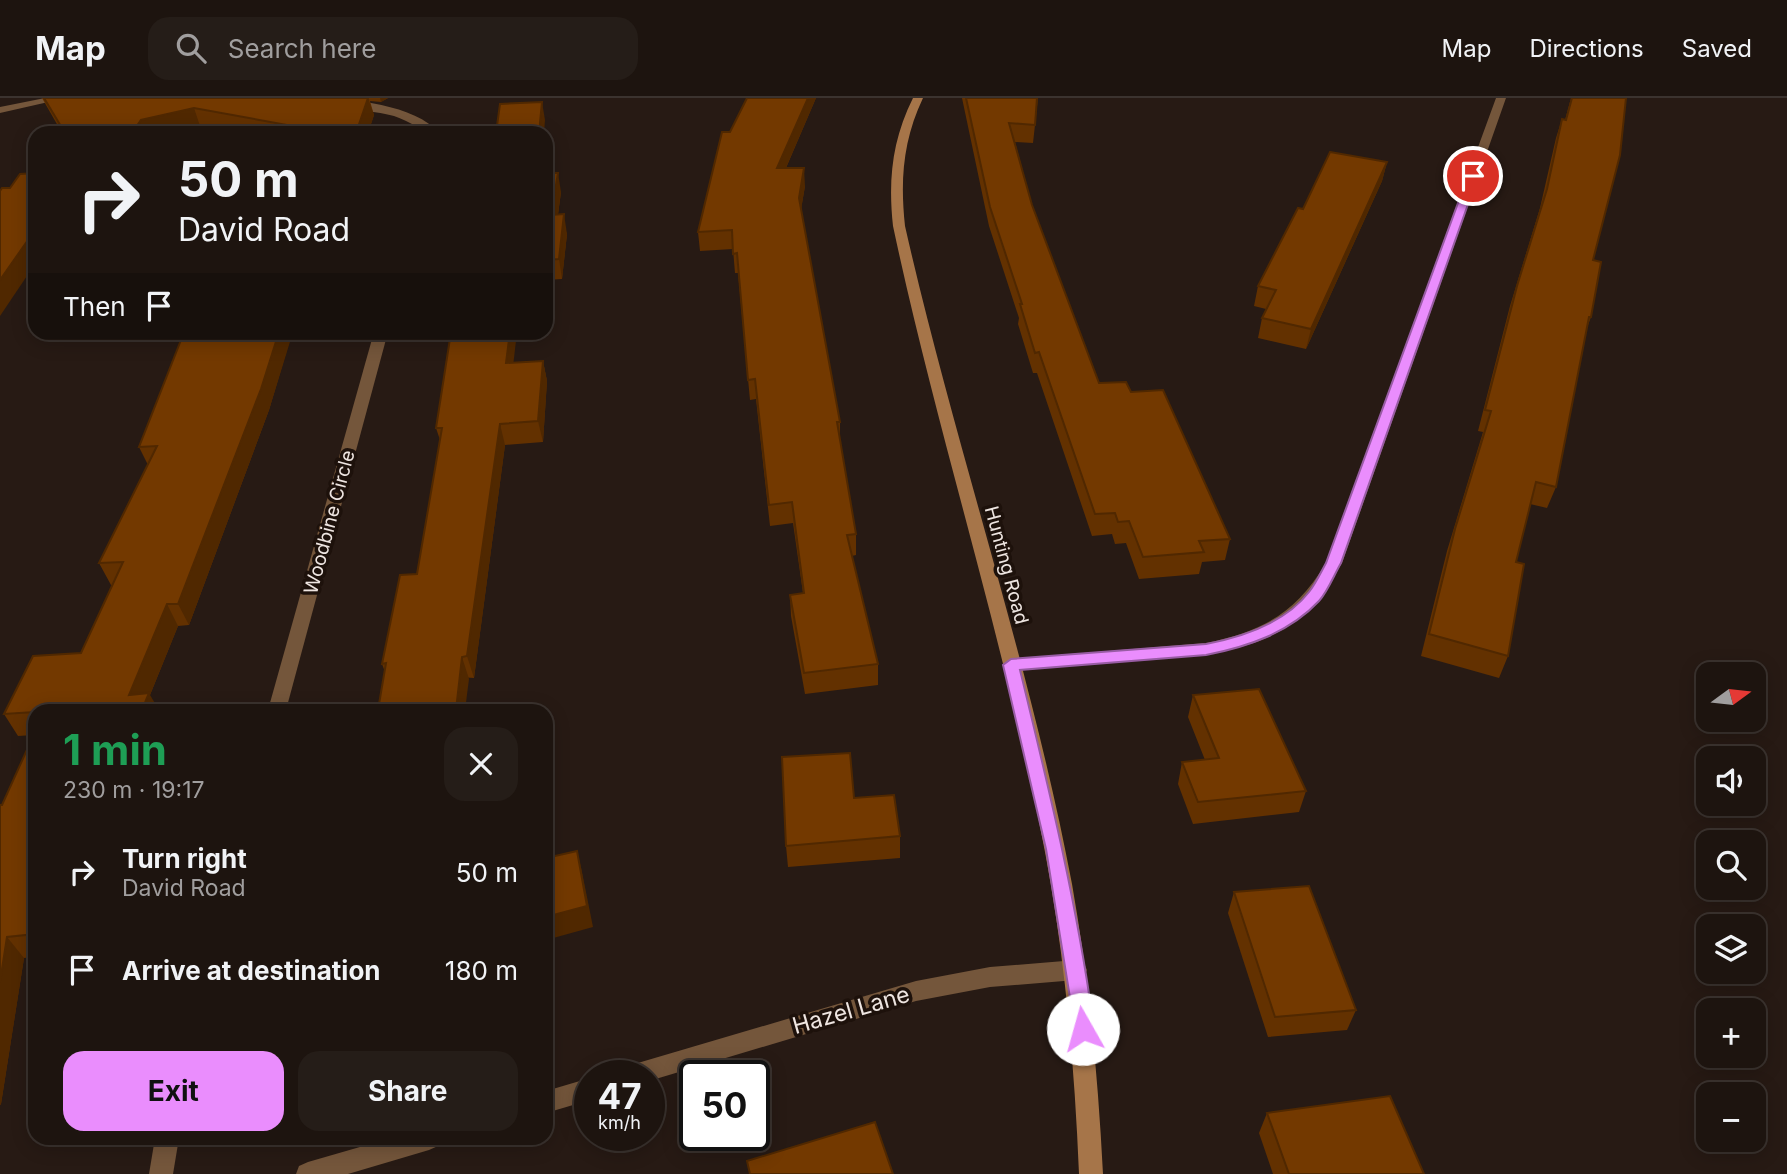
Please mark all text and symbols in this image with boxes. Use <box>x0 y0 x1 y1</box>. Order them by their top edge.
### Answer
search box <box>148 17 638 80</box>
text: Map <box>35 28 106 68</box>
icon: search <box>172 29 210 67</box>
text: Search here <box>228 33 376 64</box>
text: Map <box>1442 34 1491 63</box>
text: Directions <box>1529 34 1644 63</box>
text: Saved <box>1682 34 1752 63</box>
pin <box>1443 146 1503 206</box>
text: 50 m <box>178 150 299 209</box>
icon: right <box>63 154 154 245</box>
icon: arrive <box>1454 157 1492 195</box>
text: David Road <box>178 210 350 249</box>
icon: arrive <box>140 287 178 325</box>
text: Then <box>63 291 126 322</box>
street label: Woodbine Circle <box>299 448 360 597</box>
street label: Hunting Road <box>980 503 1033 627</box>
north arrow <box>1696 662 1766 732</box>
map controls <box>1696 662 1766 1152</box>
text: 1 min <box>63 724 167 775</box>
button: close <box>444 727 518 801</box>
button: sound <box>1696 746 1766 816</box>
text: 230 m · 19:17 <box>63 776 205 804</box>
button: search <box>1696 830 1766 900</box>
text: Turn right <box>122 843 247 874</box>
icon: right <box>63 853 101 891</box>
text: 50 m <box>456 857 518 888</box>
text: David Road <box>122 874 246 902</box>
button: layers <box>1696 914 1766 984</box>
icon: arrive <box>63 951 101 989</box>
text: Arrive at destination <box>122 955 381 986</box>
text: 180 m <box>445 955 518 986</box>
street label: Hazel Lane <box>789 980 913 1040</box>
position arrow <box>1046 992 1120 1066</box>
button: + <box>1696 998 1766 1068</box>
button: Exit <box>63 1051 284 1131</box>
button: Share <box>298 1051 518 1131</box>
speed limit sign: 50 <box>679 1060 770 1151</box>
text: 47 <box>597 1075 642 1117</box>
button: − <box>1696 1082 1766 1152</box>
text: km/h <box>598 1112 641 1133</box>

